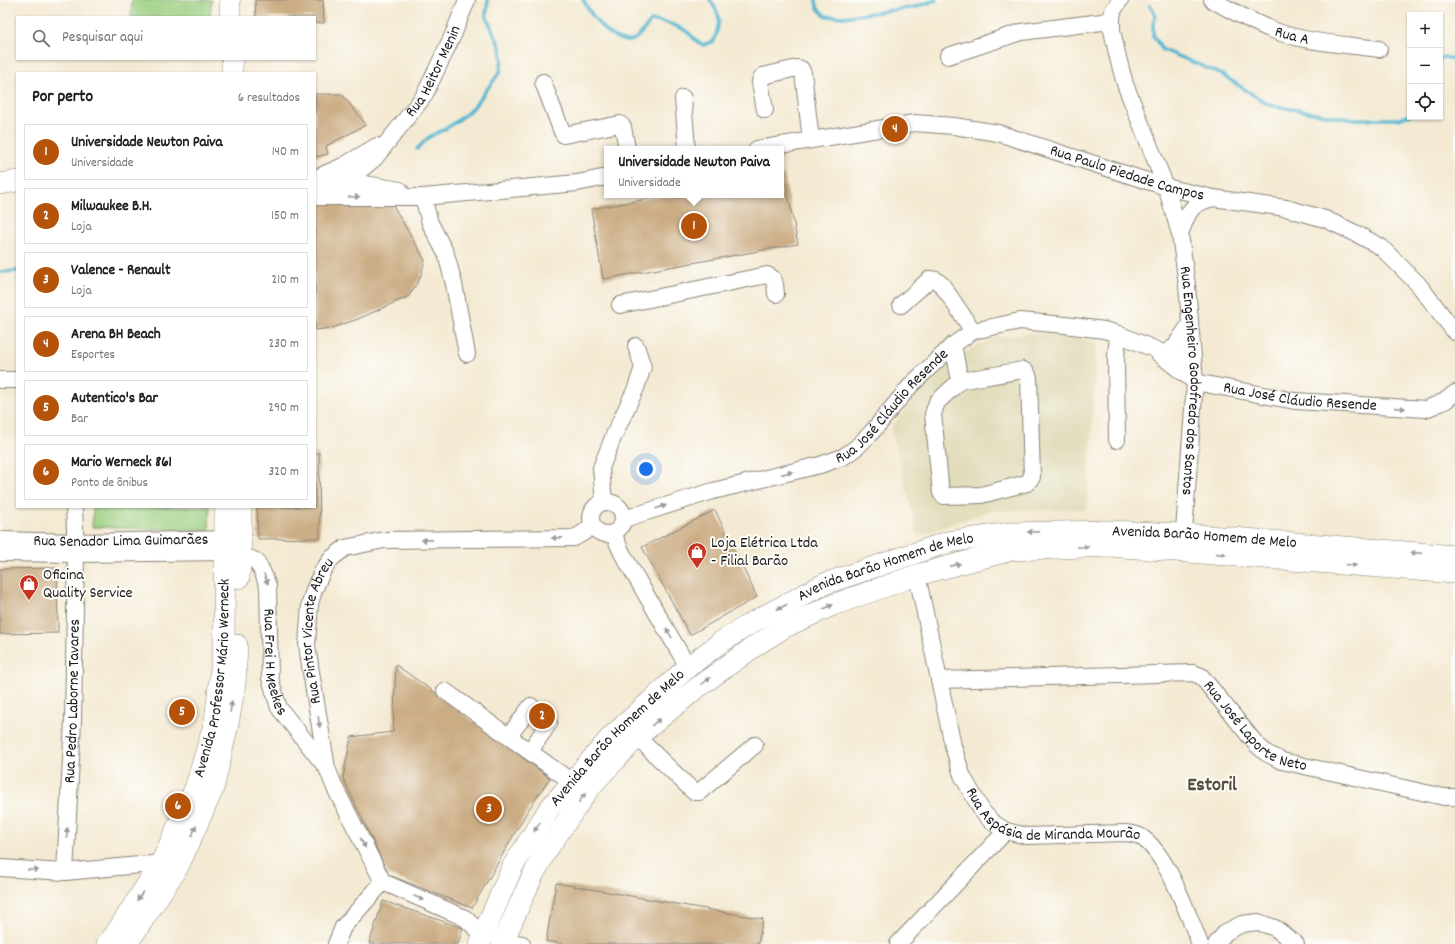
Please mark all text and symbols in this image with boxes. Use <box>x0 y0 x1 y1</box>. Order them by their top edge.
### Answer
map controls <box>1407 12 1443 120</box>
button: + <box>1407 12 1443 48</box>
search box <box>16 16 316 60</box>
street label: Rua A <box>1272 20 1311 51</box>
street label: Rua Heitor Menin <box>400 22 467 122</box>
icon: search <box>30 27 52 49</box>
text: Pesquisar aqui <box>62 27 143 49</box>
button: − <box>1407 48 1443 84</box>
button: locate <box>1407 84 1443 120</box>
text: Por perto <box>32 86 93 110</box>
text: 6 resultados <box>238 89 300 108</box>
pin: 4 <box>882 114 908 144</box>
text: Universidade Newton Paiva <box>71 132 223 154</box>
street label: Rua Paulo Piedade Campos <box>1047 139 1207 207</box>
text: 1 <box>45 143 47 162</box>
text: 140 m <box>272 143 299 162</box>
popup <box>604 146 784 198</box>
text: Universidade Newton Paiva <box>618 152 770 174</box>
text: Universidade <box>71 154 133 173</box>
text: Universidade <box>618 174 681 193</box>
one-way arrow <box>348 194 361 200</box>
text: Milwaukee B.H. <box>71 196 152 218</box>
text: 2 <box>43 207 49 226</box>
text: 150 m <box>271 207 299 226</box>
pin: 1 <box>681 211 707 241</box>
text: Loja <box>71 218 92 237</box>
text: Valence - Renault <box>71 260 170 282</box>
street label: Rua Engenheiro Godofredo dos Santos <box>1173 265 1207 496</box>
text: 3 <box>43 271 49 290</box>
text: 210 m <box>271 271 299 290</box>
text: Loja <box>71 282 92 301</box>
text: Arena BH Beach <box>71 324 161 346</box>
text: 4 <box>43 335 49 354</box>
text: 230 m <box>269 335 299 354</box>
street label: Rua José Cláudio Resende <box>833 344 954 470</box>
text: Esportes <box>71 346 115 365</box>
street label: Rua José Cláudio Resende <box>1221 376 1377 417</box>
text: Autentico's Bar <box>71 388 158 410</box>
text: 5 <box>43 399 49 418</box>
text: 290 m <box>268 399 299 418</box>
one-way arrow <box>1394 404 1406 411</box>
text: Bar <box>71 410 88 429</box>
text: Mario Werneck 861 <box>71 452 172 474</box>
your location <box>636 459 656 479</box>
text: 6 <box>43 463 49 482</box>
text: 320 m <box>269 463 299 482</box>
one-way arrow <box>781 470 793 476</box>
text: Ponto de ônibus <box>71 474 148 493</box>
one-way arrow <box>656 504 668 510</box>
street label: Avenida Barão Homem de Melo <box>1112 520 1298 555</box>
street label: Avenida Barão Homem de Melo <box>794 527 975 608</box>
street label: Rua Senador Lima Guimarães <box>33 528 209 554</box>
one-way arrow <box>1026 529 1039 535</box>
place label: Loja Elétrica Ltda - Filial Barão <box>711 532 818 573</box>
one-way arrow <box>550 535 563 541</box>
one-way arrow <box>421 536 433 543</box>
shop icon: Loja Elétrica Ltda - Filial Barão <box>686 541 708 569</box>
one-way arrow <box>1077 543 1089 550</box>
one-way arrow <box>1410 549 1422 556</box>
one-way arrow <box>1215 551 1227 558</box>
street label: Rua Pintor Vicente Abreu <box>295 553 340 706</box>
one-way arrow <box>949 561 961 567</box>
one-way arrow <box>1345 561 1357 568</box>
place label: Oficina Quality Service <box>43 564 133 605</box>
shop icon: Oficina Quality Service <box>18 573 40 601</box>
one-way arrow <box>263 574 269 586</box>
street label: Avenida Professor Mário Werneck <box>188 578 236 780</box>
one-way arrow <box>776 604 788 610</box>
one-way arrow <box>823 604 834 610</box>
street label: Rua Frei H Meekes <box>257 608 293 721</box>
street label: Rua Pedro Laborne Tavares <box>58 619 86 784</box>
one-way arrow <box>665 627 672 639</box>
street label: Avenida Barão Homem de Melo <box>544 664 690 812</box>
street label: Rua José Laporte Neto <box>1198 676 1309 778</box>
one-way arrow <box>700 677 711 685</box>
pin: 5 <box>169 697 195 727</box>
one-way arrow <box>228 701 234 714</box>
pin: 2 <box>529 701 555 731</box>
one-way arrow <box>316 716 322 729</box>
one-way arrow <box>651 717 662 726</box>
district label: Estoril <box>1187 772 1237 800</box>
street label: Rua Aspásia de Miranda Mourão <box>960 783 1144 848</box>
pin: 6 <box>165 791 191 821</box>
one-way arrow <box>578 793 586 803</box>
pin: 3 <box>476 794 502 824</box>
one-way arrow <box>534 821 541 833</box>
one-way arrow <box>191 825 197 837</box>
one-way arrow <box>64 826 70 839</box>
one-way arrow <box>360 838 366 849</box>
one-way arrow <box>26 867 39 873</box>
one-way arrow <box>136 890 143 902</box>
one-way arrow <box>413 895 425 901</box>

